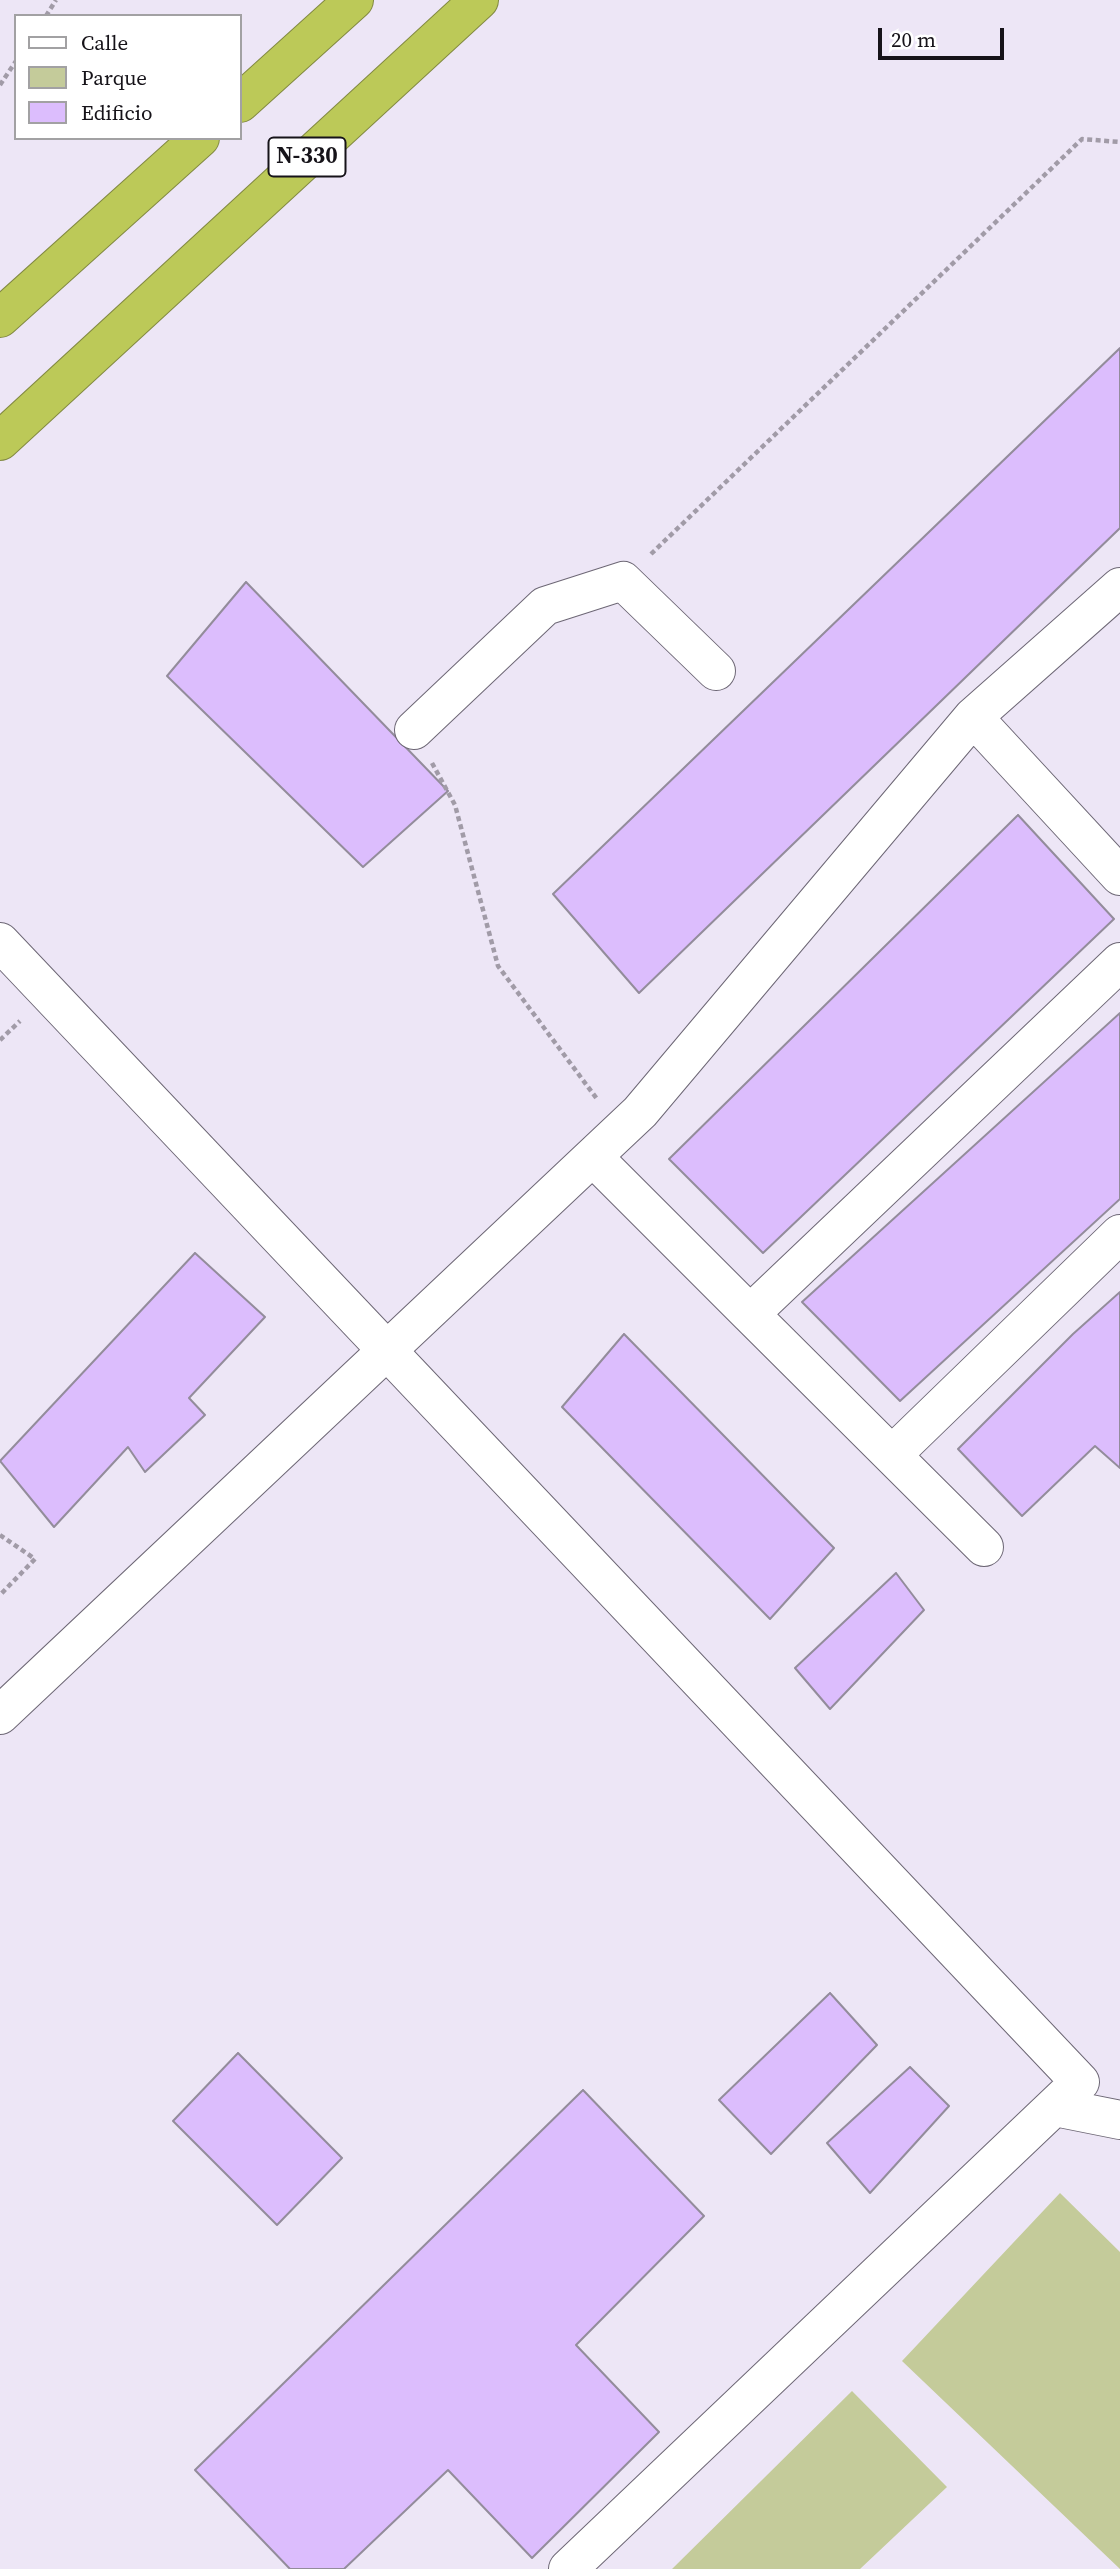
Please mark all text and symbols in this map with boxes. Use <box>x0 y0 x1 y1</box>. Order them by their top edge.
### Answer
legend <box>14 14 242 140</box>
scale bar <box>882 14 1008 58</box>
text: 20 m <box>891 25 936 54</box>
text: Calle <box>81 28 128 57</box>
text: Parque <box>81 63 147 92</box>
text: Edificio <box>81 98 153 127</box>
road number: N-330 <box>268 138 346 176</box>

